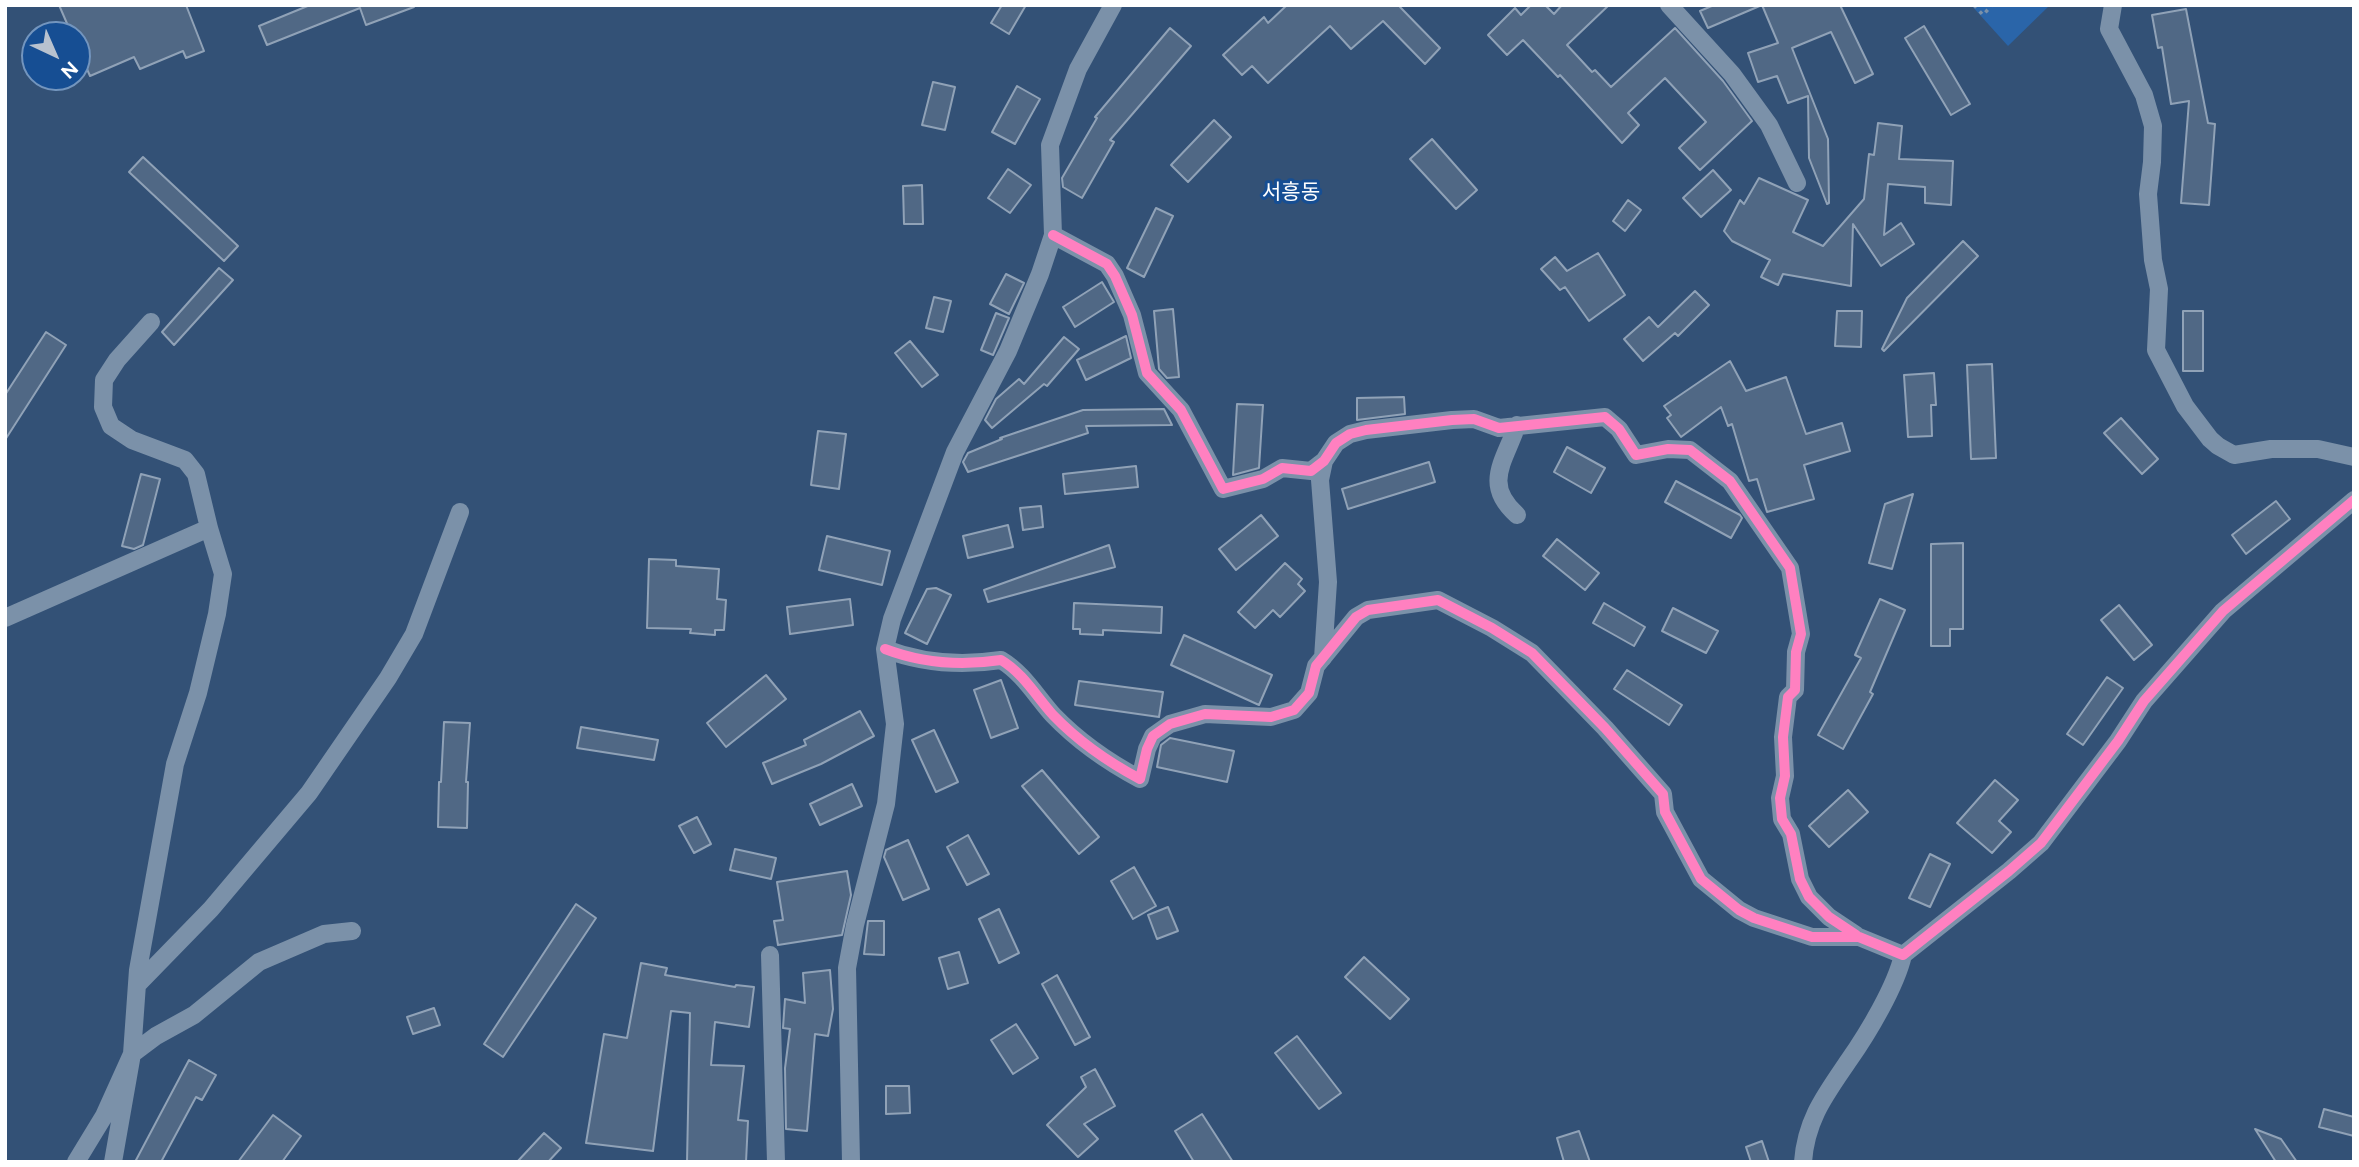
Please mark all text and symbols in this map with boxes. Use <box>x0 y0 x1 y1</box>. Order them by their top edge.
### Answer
north arrow <box>21 21 91 91</box>
text: N <box>56 57 83 83</box>
district label: 서흥동 <box>1262 180 1320 206</box>

